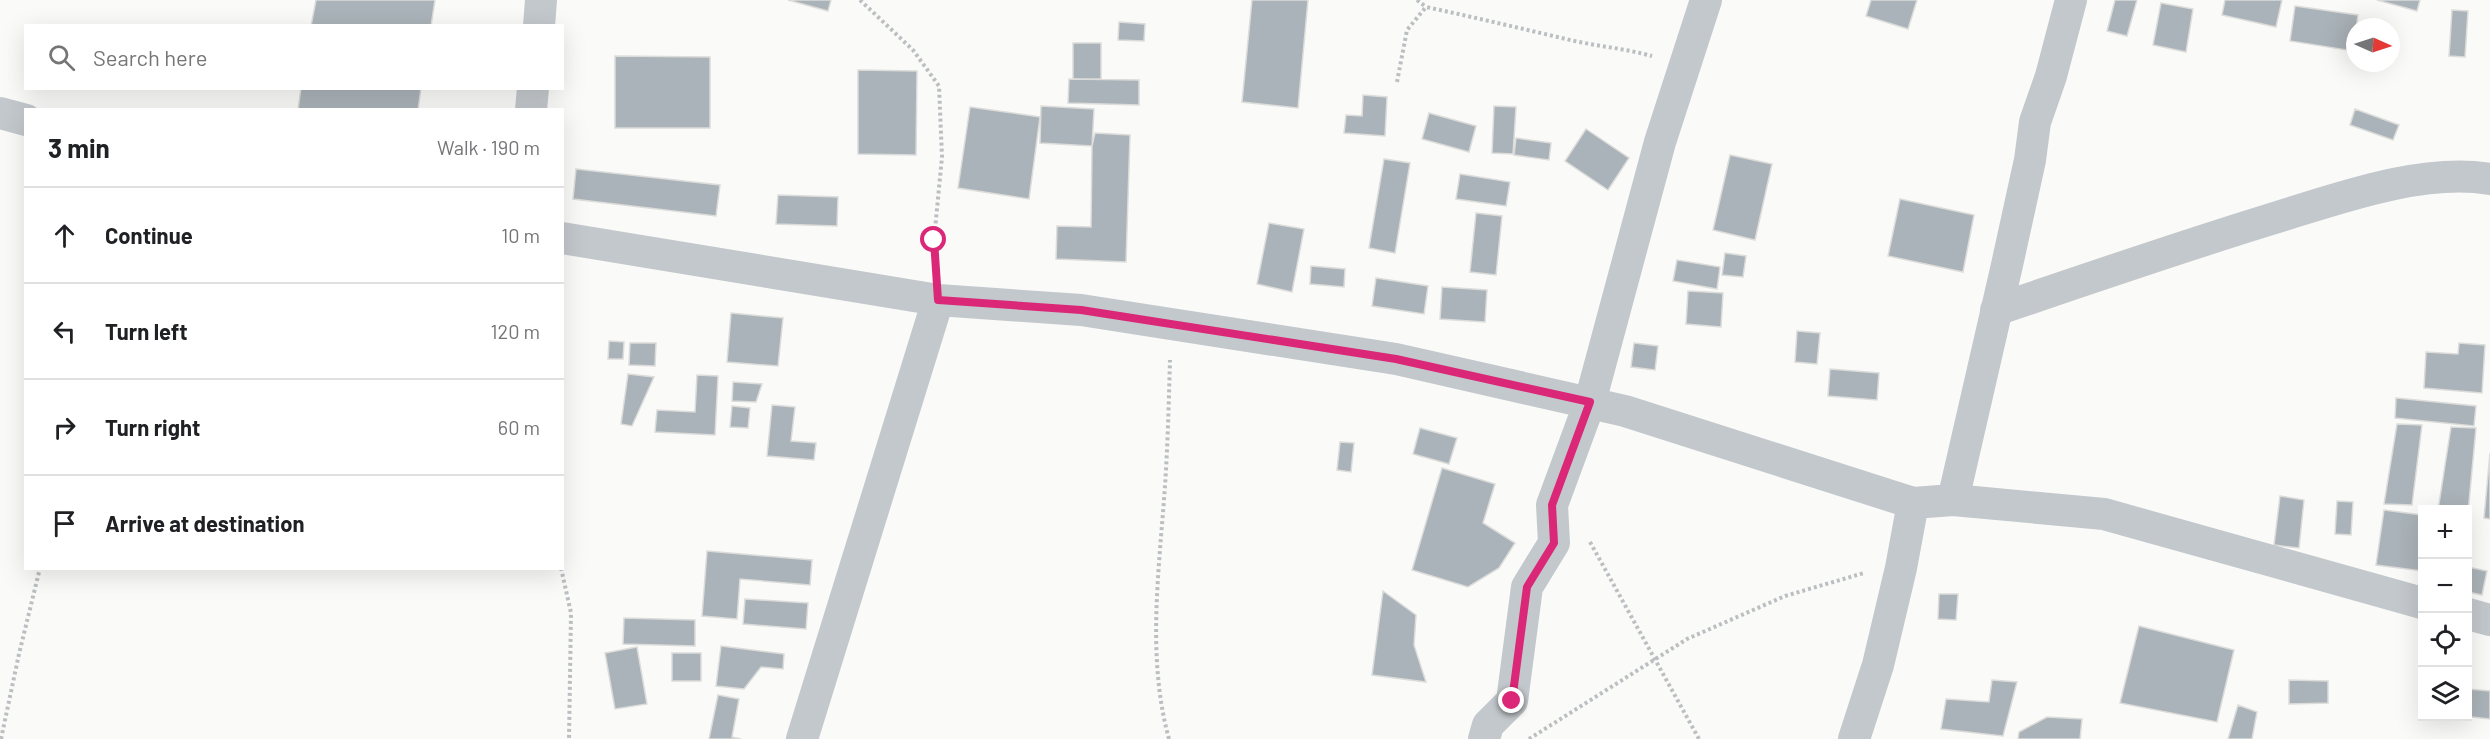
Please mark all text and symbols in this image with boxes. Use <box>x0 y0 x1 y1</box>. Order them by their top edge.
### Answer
north arrow <box>2346 18 2400 72</box>
search box <box>24 24 564 90</box>
icon: search <box>45 41 78 74</box>
text: Search here <box>93 44 207 70</box>
text: 3 min <box>48 132 110 163</box>
text: Walk · 190 m <box>437 135 540 159</box>
icon: ahead <box>48 219 81 252</box>
text: Continue <box>105 222 193 248</box>
text: 10 m <box>501 223 540 247</box>
route start <box>920 226 946 252</box>
icon: left <box>48 315 81 348</box>
text: Turn left <box>105 318 188 344</box>
text: 120 m <box>490 319 540 343</box>
icon: right <box>48 411 81 444</box>
text: Turn right <box>105 414 200 440</box>
text: 60 m <box>498 415 540 439</box>
map controls <box>2418 505 2472 721</box>
button: + <box>2418 505 2472 559</box>
icon: arrive <box>48 507 81 540</box>
text: Arrive at destination <box>105 510 304 536</box>
button: − <box>2418 559 2472 613</box>
button: locate <box>2418 613 2472 667</box>
button: layers <box>2418 667 2472 721</box>
route end <box>1498 687 1524 713</box>

